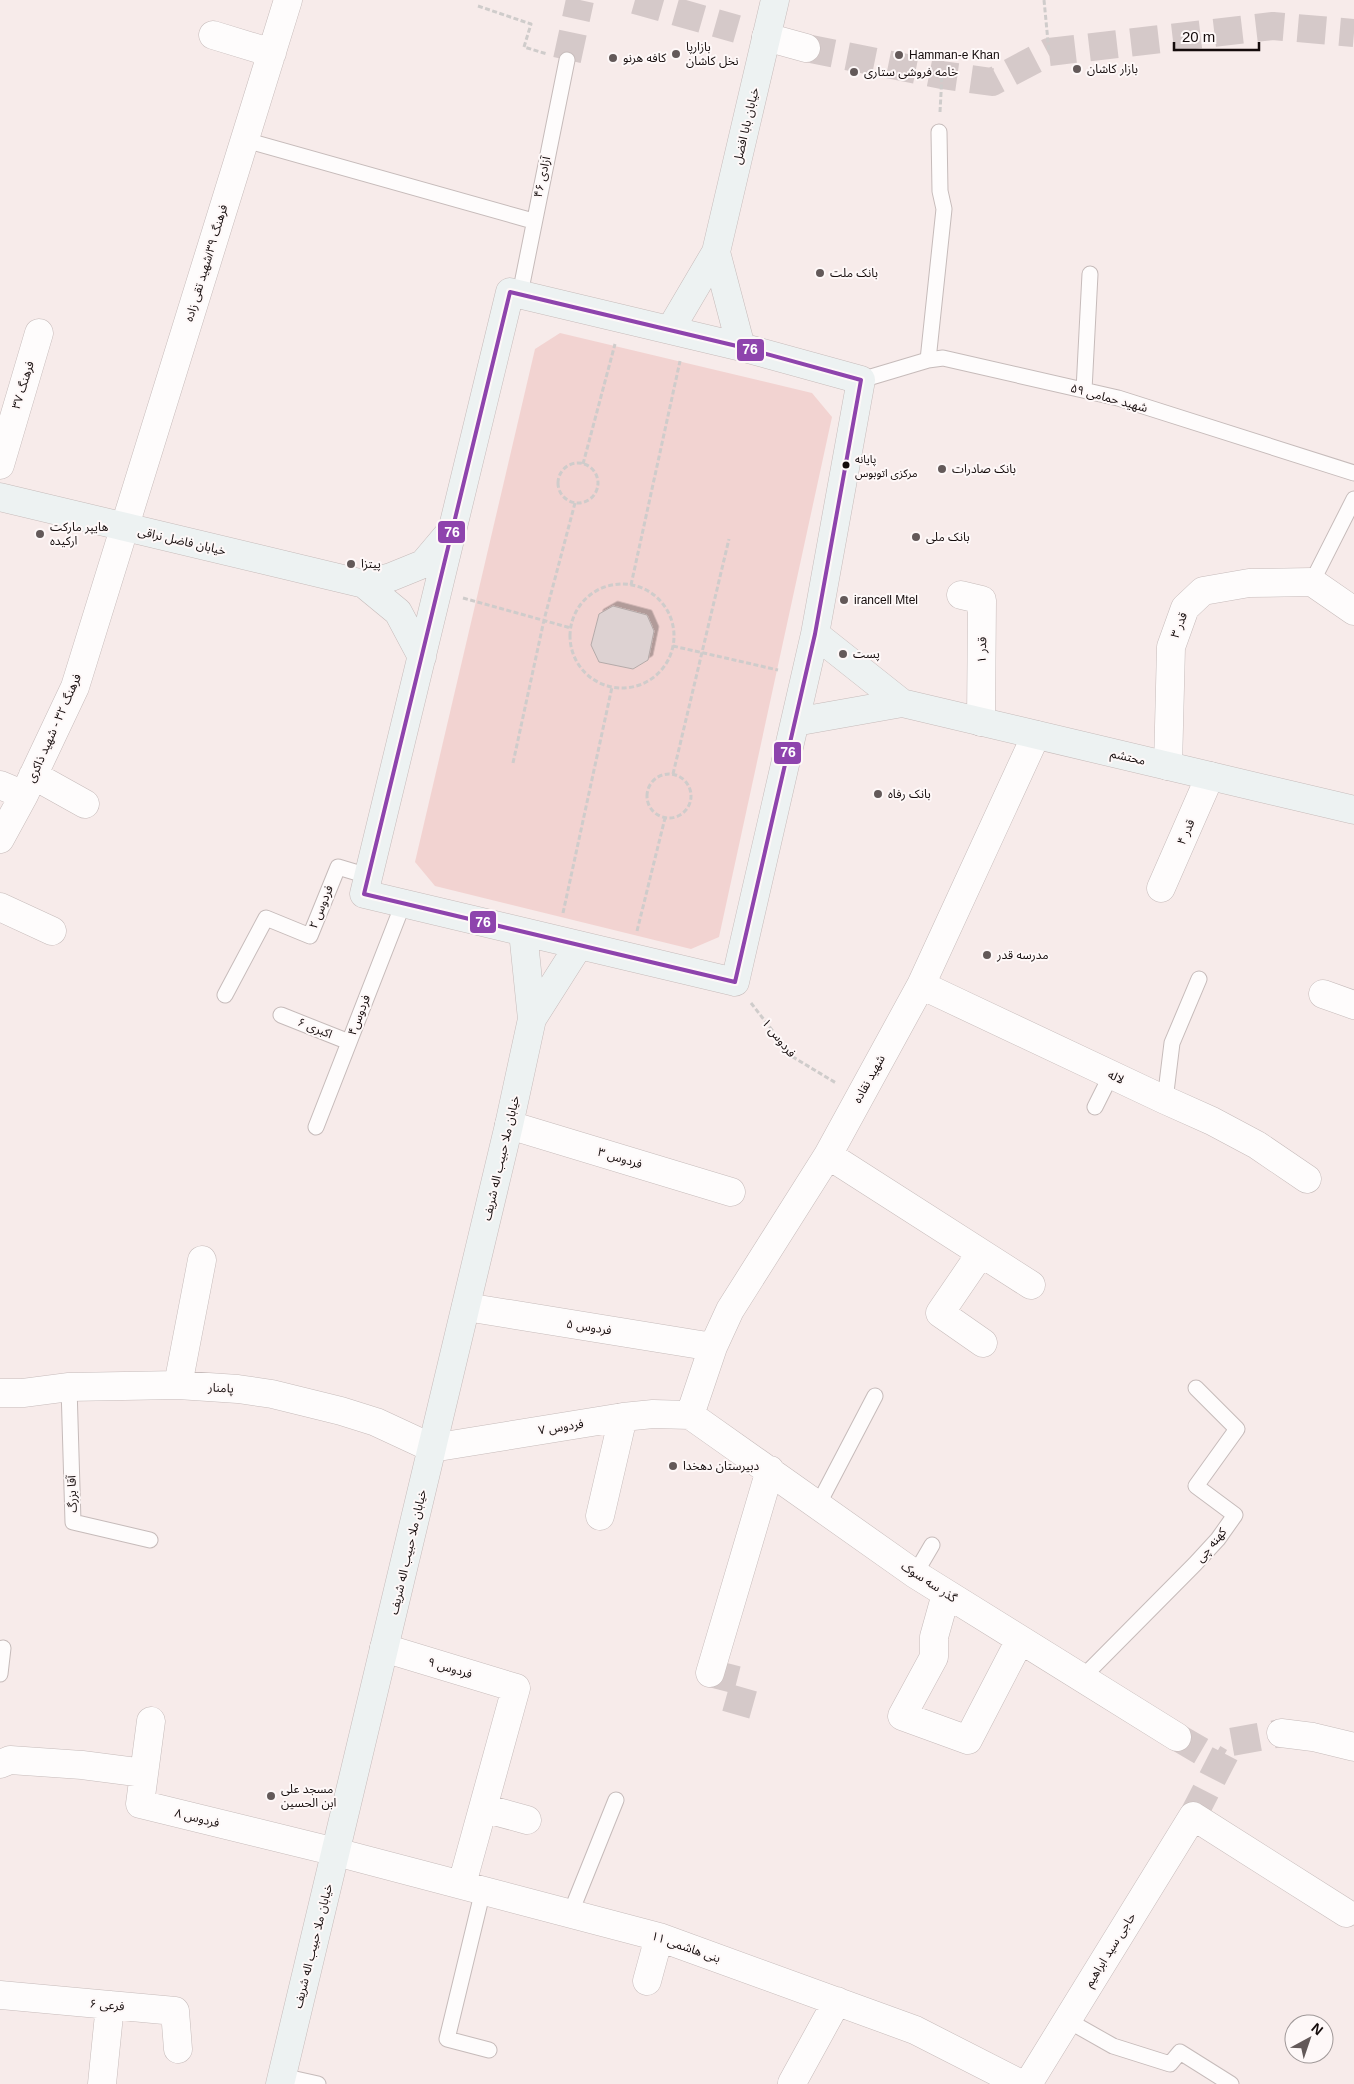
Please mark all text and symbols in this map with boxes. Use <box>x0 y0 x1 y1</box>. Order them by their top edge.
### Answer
scale bar <box>1174 20 1259 52</box>
text: 20 m <box>1182 28 1215 45</box>
place label: بازارپا نخل کاشان <box>686 40 739 68</box>
marker: بازارپا نخل کاشان <box>670 48 682 60</box>
place label: Hamman-e Khan <box>909 48 1000 62</box>
marker: Hamman-e Khan <box>893 49 905 61</box>
place label: کافه هرنو <box>623 51 667 65</box>
marker: کافه هرنو <box>607 52 619 64</box>
place label: بازار کاشان <box>1087 62 1138 76</box>
marker: بازار کاشان <box>1071 63 1083 75</box>
place label: خامه فروشی ستاری <box>864 65 958 79</box>
marker: خامه فروشی ستاری <box>848 66 860 78</box>
street label: خیابان بابا افضل <box>730 86 762 166</box>
street label: آزادی ۴۶ <box>531 155 553 199</box>
street label: فرهنگ ۳۹/شهید تقی زاده <box>182 203 231 323</box>
place label: بانک ملت <box>830 266 878 280</box>
marker: بانک ملت <box>814 267 826 279</box>
line badge: 76 <box>736 338 765 362</box>
text: 76 <box>742 341 758 357</box>
street label: فرهنگ ۳۷ <box>9 359 37 411</box>
street label: شهید حمامی ۵۹ <box>1069 381 1149 415</box>
place label: پایانه مرکزی اتوبوس <box>855 453 918 480</box>
marker: پایانه مرکزی اتوبوس <box>841 460 851 470</box>
place label: بانک صادرات <box>952 462 1016 476</box>
marker: بانک صادرات <box>936 463 948 475</box>
place label: هایپر مارکت ارکیده <box>50 520 108 548</box>
line badge: 76 <box>437 520 466 544</box>
street label: خیابان فاضل نراقی <box>137 524 227 558</box>
text: 76 <box>444 524 460 540</box>
marker: هایپر مارکت ارکیده <box>34 528 46 540</box>
place label: بانک ملی <box>926 530 970 544</box>
marker: بانک ملی <box>910 531 922 543</box>
place label: پیتزا <box>361 557 381 572</box>
marker: پیتزا <box>345 558 357 570</box>
place label: irancell Mtel <box>854 593 918 607</box>
marker: irancell Mtel <box>838 594 850 606</box>
street label: قدر ۳ <box>1168 610 1190 640</box>
street label: قدر ۱ <box>975 637 989 663</box>
place label: پست <box>853 647 880 662</box>
marker: پست <box>837 648 849 660</box>
street label: فرهنگ ۳۲ - شهید ذاکری <box>24 672 84 784</box>
line badge: 76 <box>773 741 802 765</box>
text: 76 <box>780 744 796 760</box>
street label: محتشم <box>1109 746 1147 770</box>
place label: بانک رفاه <box>888 787 931 801</box>
marker: بانک رفاه <box>872 788 884 800</box>
street label: قدر ۴ <box>1174 817 1198 847</box>
street label: فردوس ۲ <box>306 883 336 931</box>
line badge: 76 <box>469 910 497 934</box>
text: 76 <box>475 914 491 930</box>
place label: مدرسه قدر <box>996 948 1048 962</box>
marker: مدرسه قدر <box>981 949 993 961</box>
street label: فردوس۴ <box>345 993 373 1037</box>
street label: اکبری ۶ <box>296 1015 334 1041</box>
street label: فردوس ۱ <box>759 1016 799 1060</box>
street label: شهید نقاده <box>850 1052 888 1106</box>
street label: لاله <box>1106 1067 1126 1087</box>
street label: خیابان ملا حبیب اله شریف <box>480 1094 522 1222</box>
street label: فردوس ۳ <box>596 1145 644 1171</box>
street label: فردوس ۵ <box>565 1317 613 1337</box>
street label: پامنار <box>207 1380 234 1397</box>
street label: فردوس ۷ <box>537 1417 585 1437</box>
place label: دبیرستان دهخدا <box>683 1459 760 1473</box>
marker: دبیرستان دهخدا <box>667 1460 679 1472</box>
street label: آقا بزرگ <box>64 1475 80 1513</box>
street label: خیابان ملا حبیب اله شریف <box>387 1488 429 1616</box>
street label: کهنه چی <box>1193 1524 1231 1566</box>
street label: گذر سه سوک <box>899 1559 960 1606</box>
street label: فردوس ۹ <box>426 1655 474 1681</box>
place label: مسجد علی ابن الحسین <box>281 1782 336 1810</box>
marker: مسجد علی ابن الحسین <box>265 1790 277 1802</box>
street label: فردوس ۸ <box>173 1806 221 1830</box>
street label: خیابان ملا حبیب اله شریف <box>291 1882 336 2010</box>
street label: حاجی سید ابراهیم <box>1082 1910 1140 1991</box>
street label: بنی هاشمی ۱۱ <box>650 1929 722 1965</box>
street label: فرعی ۶ <box>89 1997 125 2013</box>
north arrow <box>1284 2014 1334 2064</box>
text: N <box>1308 2020 1326 2038</box>

